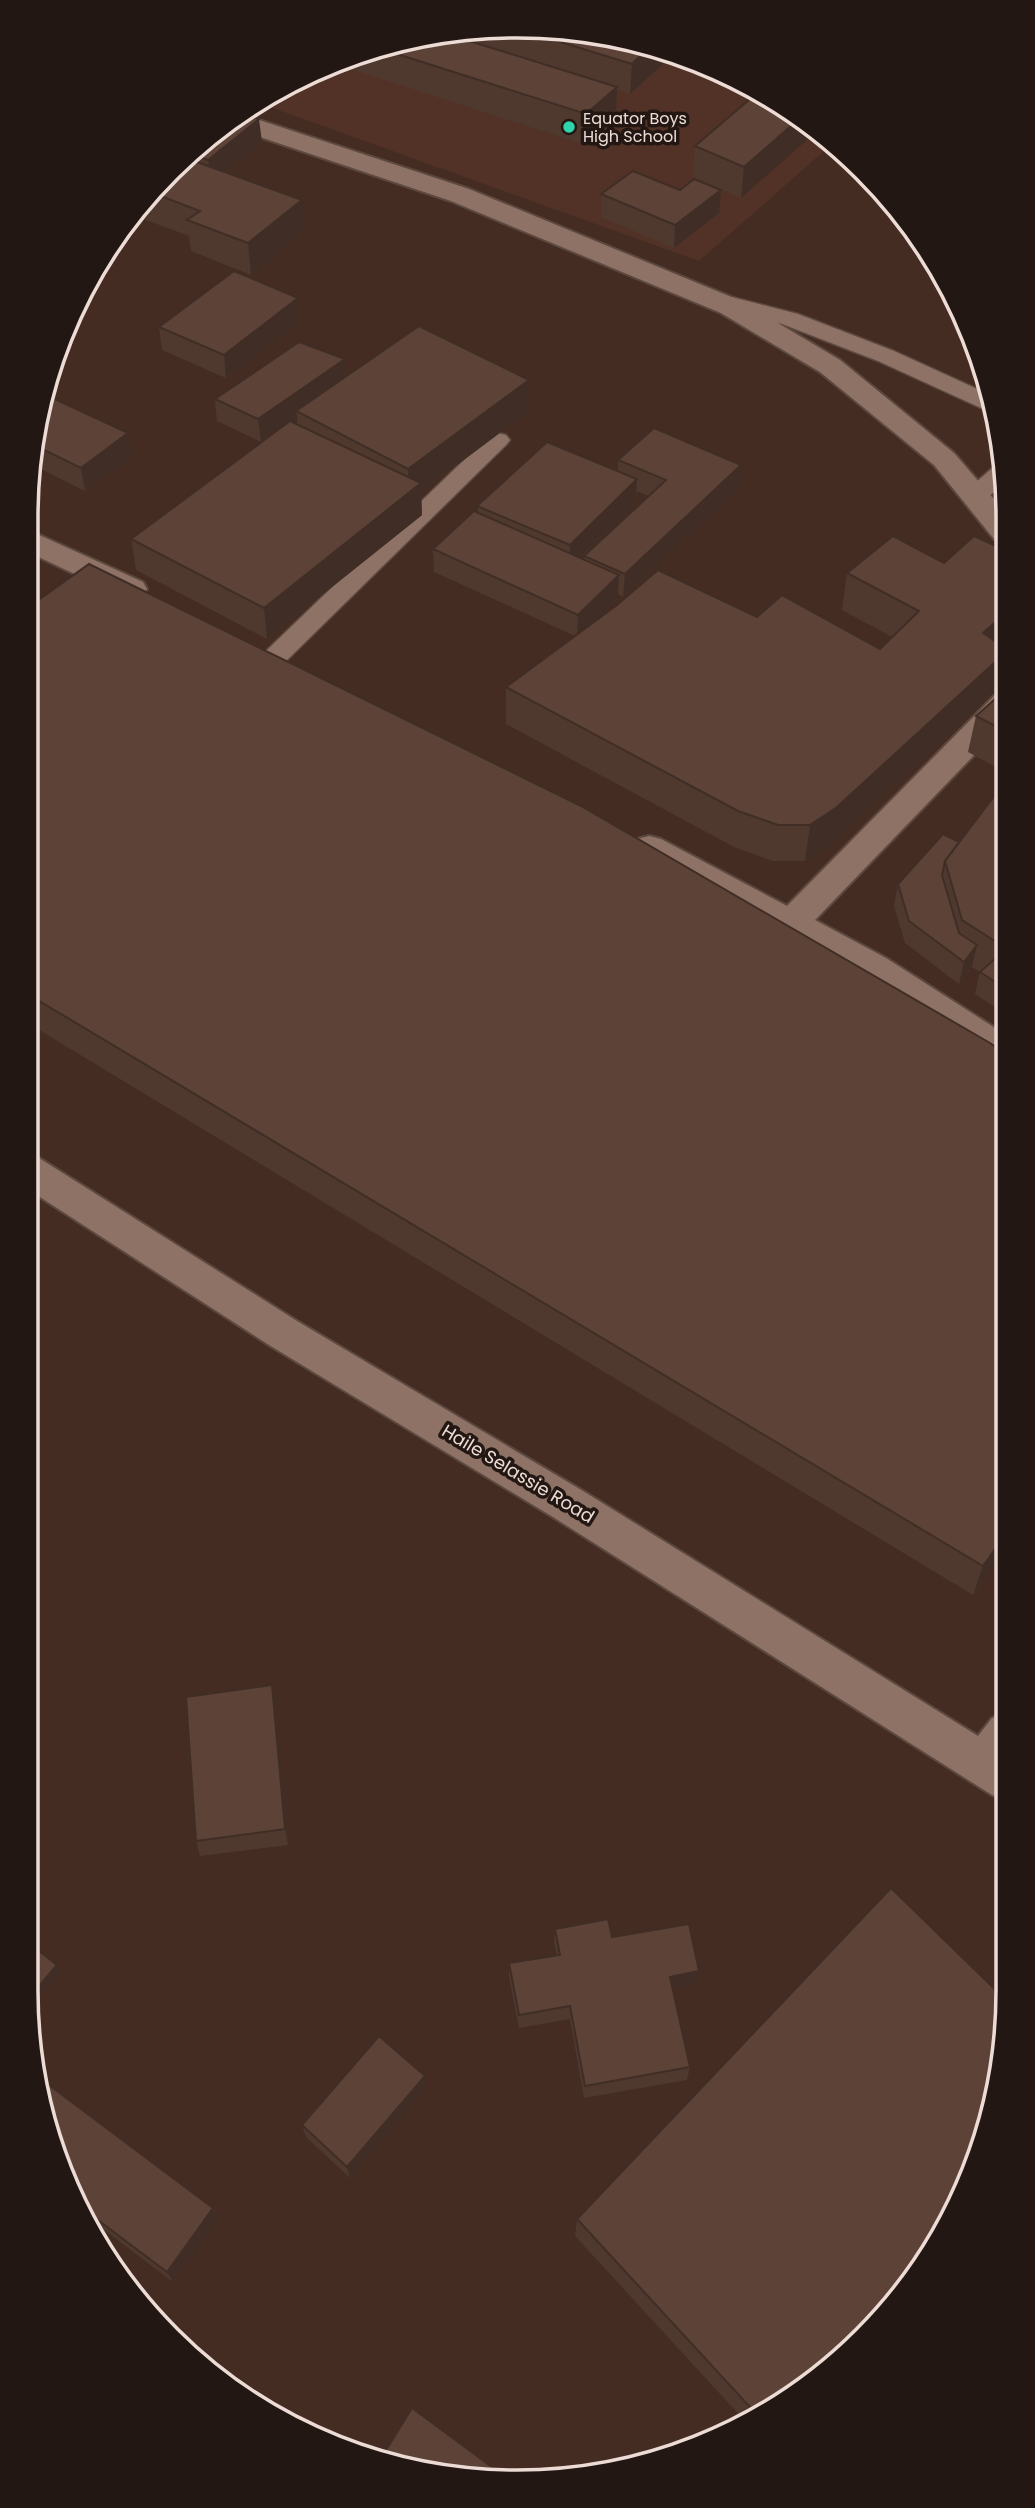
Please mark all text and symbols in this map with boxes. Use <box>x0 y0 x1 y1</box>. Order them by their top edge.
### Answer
place label: Equator Boys High School <box>583 107 687 148</box>
marker: Equator Boys High School <box>561 119 577 135</box>
street label: Haile Selassie Road <box>437 1418 599 1529</box>

